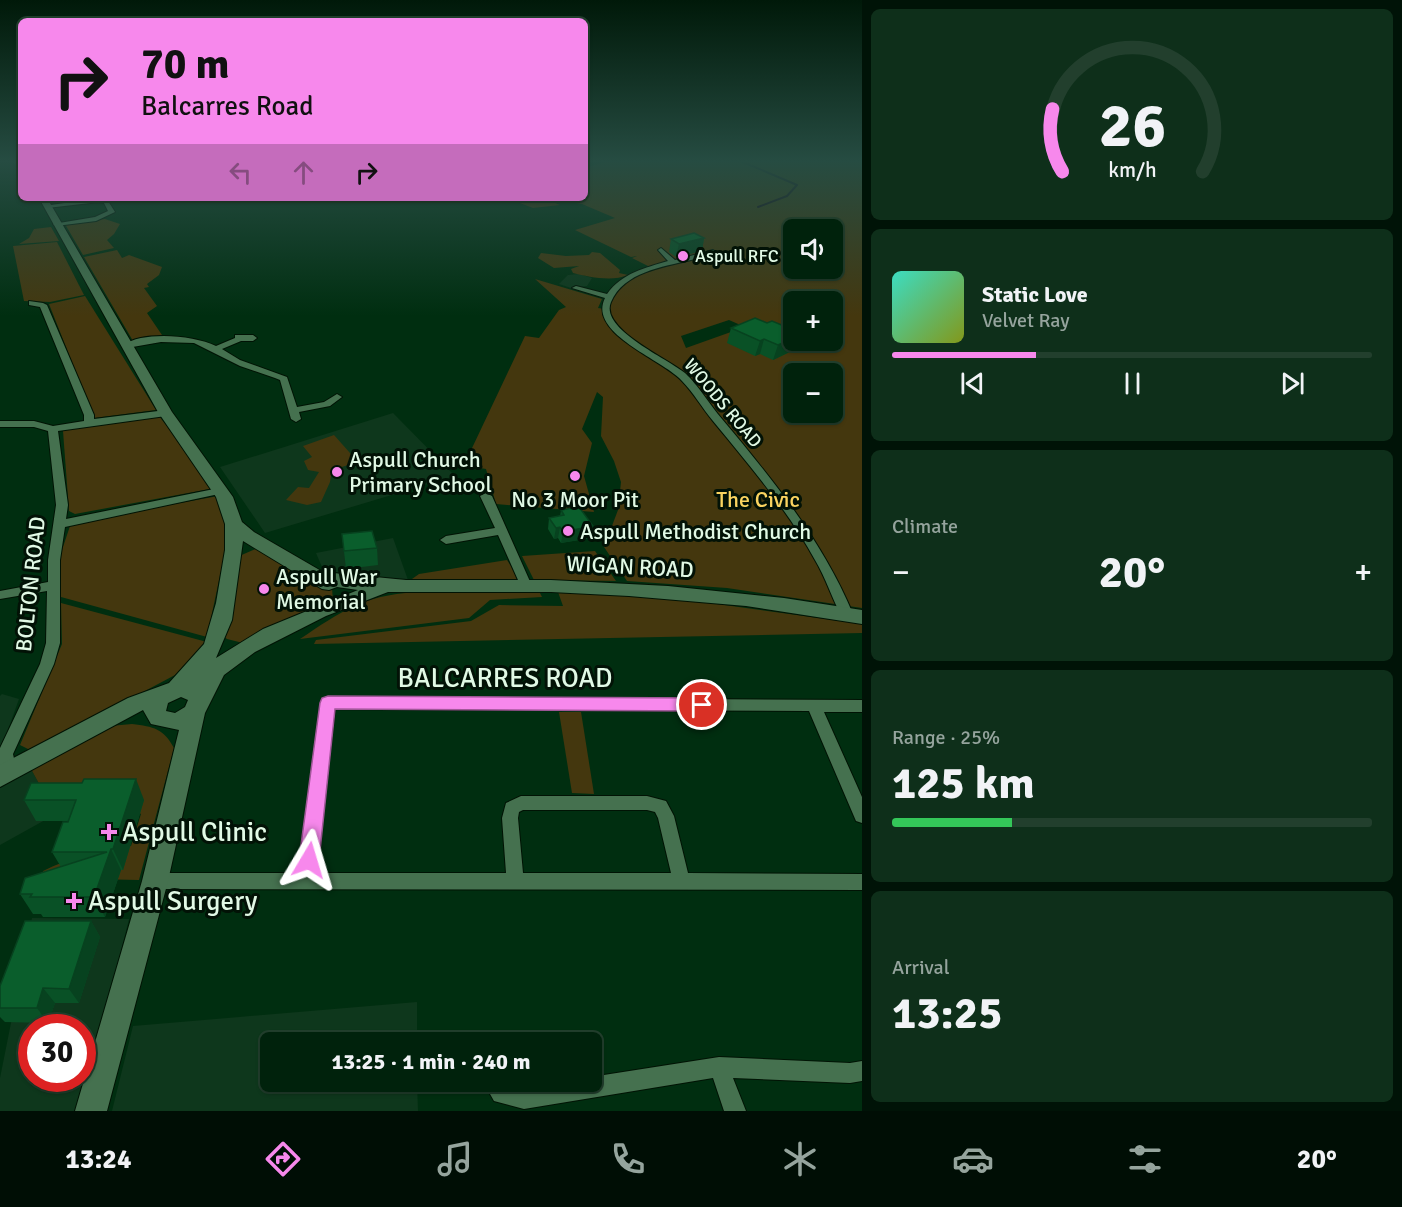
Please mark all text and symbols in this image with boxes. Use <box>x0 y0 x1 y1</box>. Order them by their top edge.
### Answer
text: 70 m <box>141 39 230 90</box>
icon: right <box>42 42 120 120</box>
text: 26 <box>1098 87 1166 164</box>
text: Balcarres Road <box>141 90 314 123</box>
icon: left <box>224 156 257 189</box>
icon: ahead <box>287 156 320 189</box>
icon: right <box>350 156 383 189</box>
text: km/h <box>1108 157 1156 183</box>
map controls <box>783 219 843 423</box>
button: sound <box>783 219 843 279</box>
place label: Aspull RFC <box>695 245 779 267</box>
marker: Aspull RFC <box>676 249 690 263</box>
text: Static Love <box>982 281 1088 308</box>
button: + <box>783 291 843 351</box>
text: Velvet Ray <box>982 308 1070 333</box>
street label: WOODS ROAD <box>679 354 767 452</box>
button: − <box>783 363 843 423</box>
icon: previous <box>956 367 989 400</box>
icon: pause <box>1116 367 1149 400</box>
icon: next <box>1276 367 1309 400</box>
place label: Aspull Church Primary School <box>349 446 492 498</box>
marker: Aspull Church Primary School <box>330 465 344 479</box>
marker: No 3 Moor Pit <box>568 469 582 483</box>
place label: No 3 Moor Pit <box>511 486 639 513</box>
park label: The Civic <box>716 486 800 513</box>
text: Climate <box>892 514 958 539</box>
street label: BOLTON ROAD <box>10 515 51 653</box>
place label: Aspull Methodist Church <box>580 518 811 545</box>
marker: Aspull Methodist Church <box>561 524 575 538</box>
text: 20° <box>1099 545 1165 600</box>
street label: WIGAN ROAD <box>566 550 694 583</box>
text: − <box>892 552 910 593</box>
text: + <box>1354 552 1372 593</box>
place label: Aspull War Memorial <box>276 563 377 615</box>
marker: Aspull War Memorial <box>257 582 271 596</box>
street label: BALCARRES ROAD <box>398 662 612 695</box>
pin <box>676 679 727 730</box>
icon: arrive <box>685 688 718 721</box>
text: Range · 25% <box>892 725 1000 750</box>
text: 125 km <box>892 756 1035 811</box>
place label: Aspull Clinic <box>122 816 267 849</box>
marker: Aspull Clinic <box>100 823 118 841</box>
position arrow <box>277 828 341 892</box>
place label: Aspull Surgery <box>88 885 258 918</box>
marker: Aspull Surgery <box>65 892 83 910</box>
text: Arrival <box>892 955 950 980</box>
text: 13:25 <box>892 986 1002 1041</box>
speed limit sign: 30 <box>18 1014 96 1092</box>
text: 13:25 · 1 min · 240 m <box>331 1048 531 1075</box>
icon: directions <box>262 1138 304 1180</box>
icon: music <box>434 1138 476 1180</box>
icon: phone <box>607 1138 649 1180</box>
icon: climate <box>779 1138 821 1180</box>
icon: car <box>952 1138 994 1180</box>
icon: filters <box>1124 1138 1166 1180</box>
text: 13:24 <box>65 1143 132 1176</box>
text: 20° <box>1297 1143 1337 1176</box>

